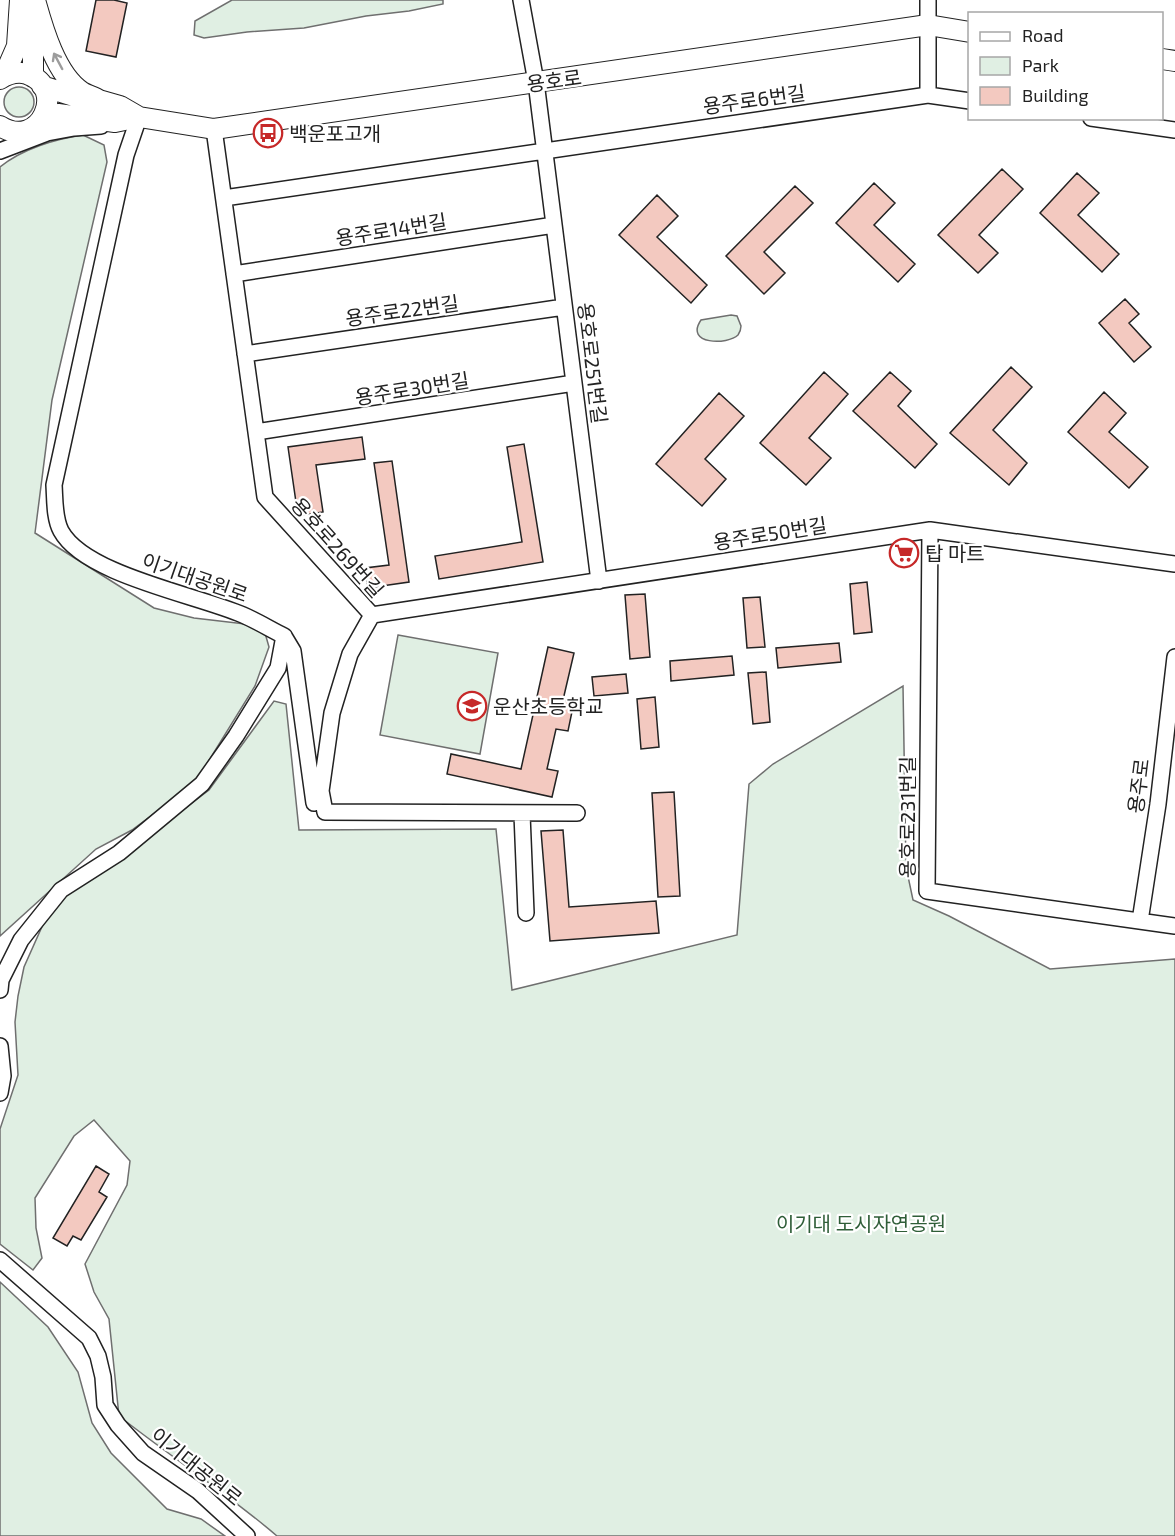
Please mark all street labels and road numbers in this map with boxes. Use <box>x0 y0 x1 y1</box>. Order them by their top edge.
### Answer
street label: 용호로 <box>525 64 583 96</box>
street label: 용주로6번길 <box>701 80 807 118</box>
street label: 용주로14번길 <box>334 208 448 250</box>
street label: 용주로22번길 <box>344 290 460 330</box>
street label: 용호로251번길 <box>574 301 612 425</box>
street label: 용주로30번길 <box>353 367 471 409</box>
street label: 용호로269번길 <box>287 492 389 602</box>
street label: 용주로50번길 <box>711 512 829 554</box>
street label: 이기대공원로 <box>139 548 251 606</box>
street label: 용호로231번길 <box>895 756 919 878</box>
street label: 용주로 <box>1123 757 1153 815</box>
street label: 이기대공원로 <box>147 1422 247 1510</box>

